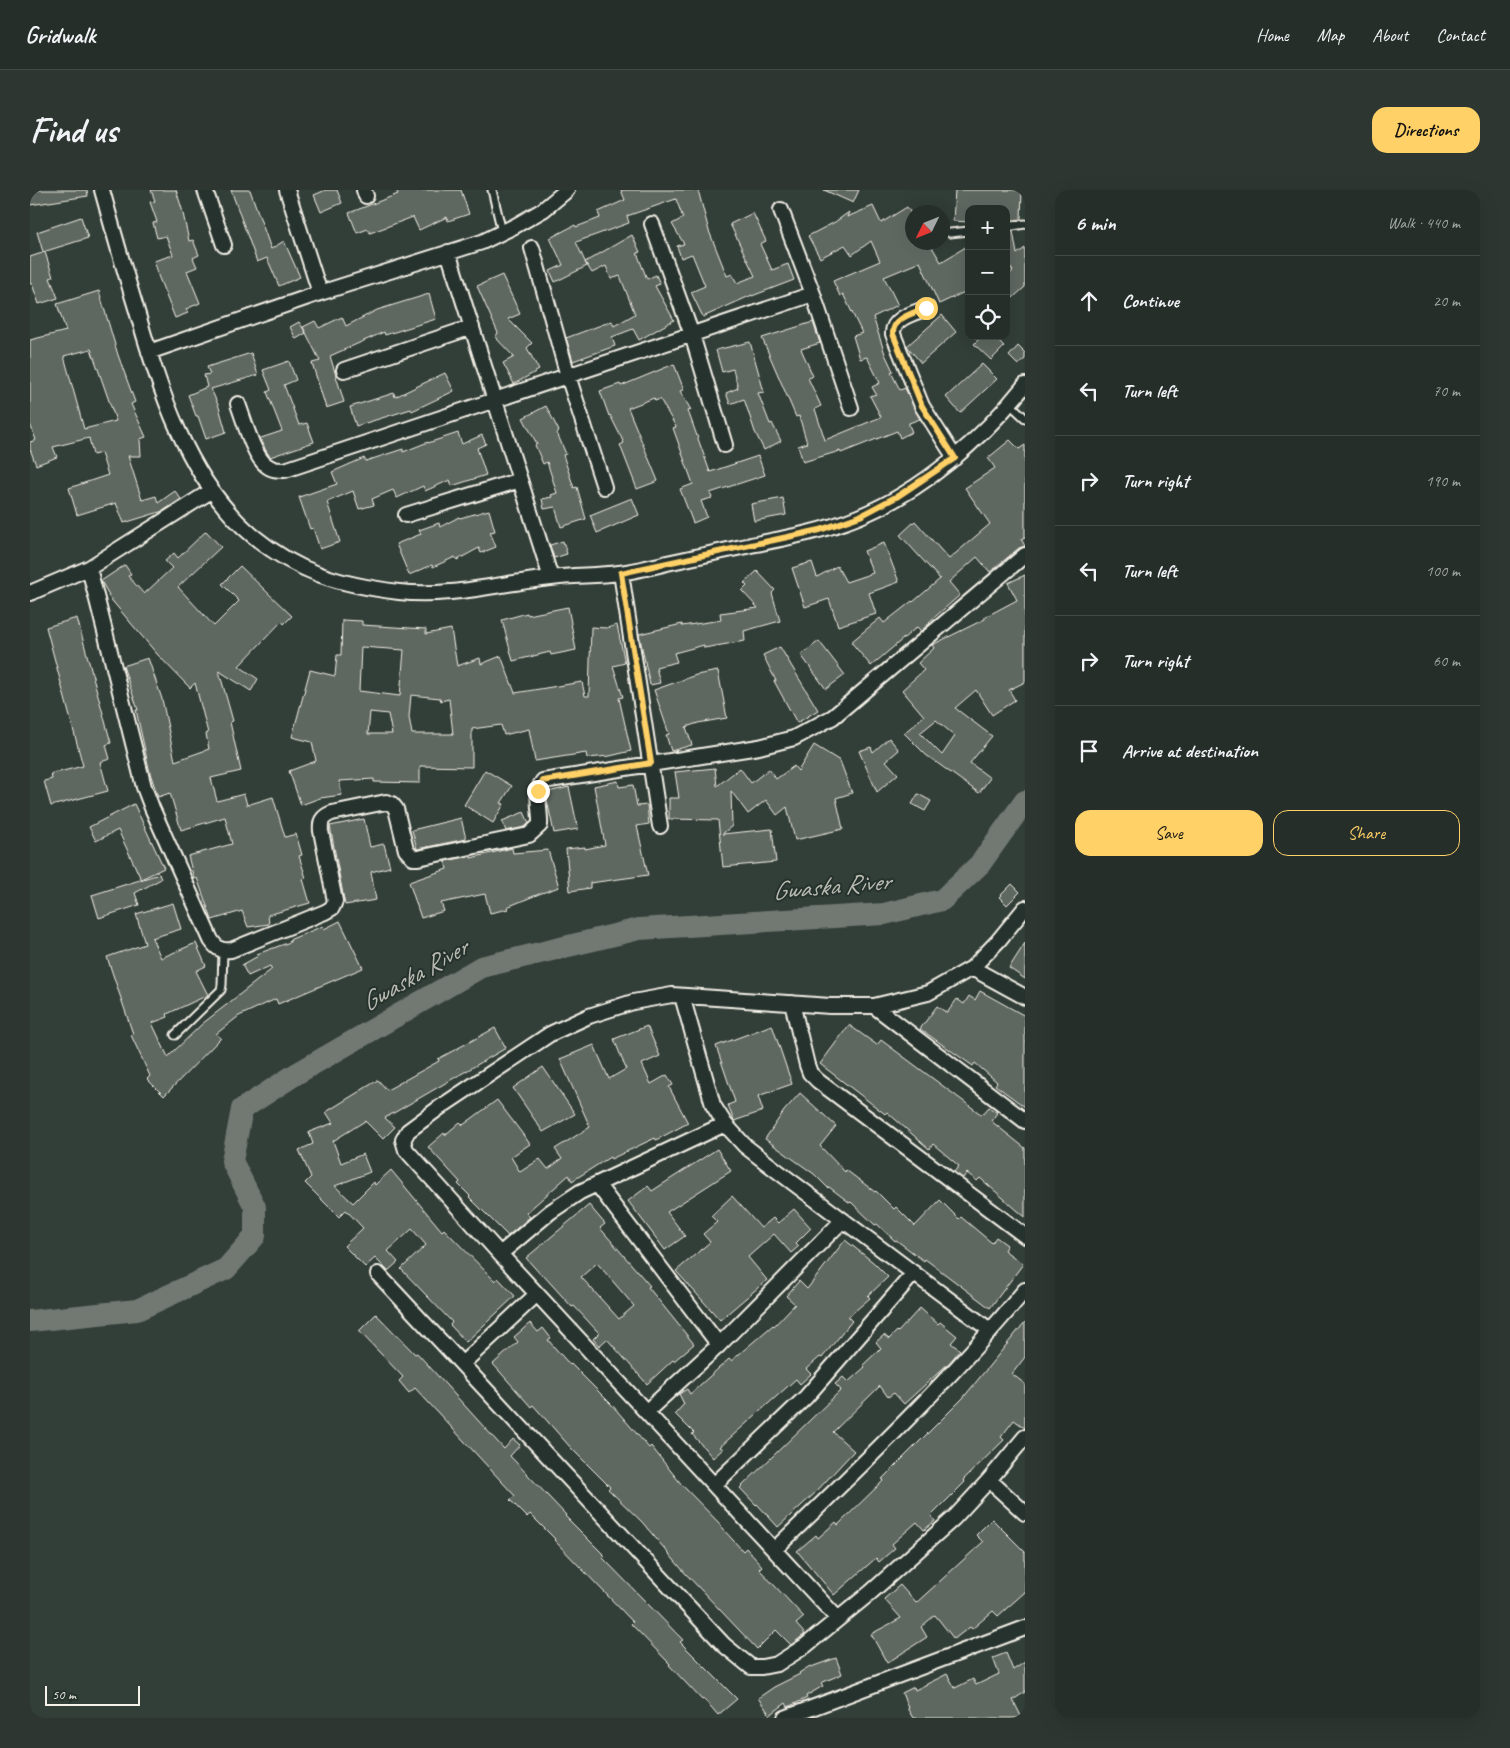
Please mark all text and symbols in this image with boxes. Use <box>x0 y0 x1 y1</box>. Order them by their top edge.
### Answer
text: Gridwalk <box>25 20 95 50</box>
text: Home <box>1256 24 1289 46</box>
text: Map <box>1317 24 1344 46</box>
text: About <box>1372 24 1408 46</box>
text: Contact <box>1436 24 1485 46</box>
button: Directions <box>1372 107 1480 153</box>
text: Find us <box>30 108 117 153</box>
north arrow <box>905 205 950 250</box>
map controls <box>965 205 1010 340</box>
button: + <box>965 205 1010 250</box>
text: 6 min <box>1075 210 1116 236</box>
text: Walk · 440 m <box>1388 213 1460 233</box>
button: − <box>965 250 1010 295</box>
icon: ahead <box>1075 287 1103 315</box>
text: Continue <box>1122 289 1179 313</box>
text: 20 m <box>1433 291 1460 311</box>
button: locate <box>965 295 1010 340</box>
route start <box>915 297 938 320</box>
icon: left <box>1075 377 1103 405</box>
text: Turn left <box>1122 379 1177 403</box>
text: 70 m <box>1433 381 1460 401</box>
icon: right <box>1075 467 1103 495</box>
text: Turn right <box>1122 469 1189 493</box>
text: 190 m <box>1426 471 1460 491</box>
icon: left <box>1075 557 1103 585</box>
text: Turn left <box>1122 559 1177 583</box>
text: 100 m <box>1426 561 1460 581</box>
icon: right <box>1075 647 1103 675</box>
text: Turn right <box>1122 649 1189 673</box>
text: 60 m <box>1433 651 1460 671</box>
icon: arrive <box>1075 737 1103 765</box>
text: Arrive at destination <box>1122 739 1258 763</box>
route end <box>527 780 550 803</box>
button: Save <box>1075 810 1263 856</box>
button: Share <box>1273 810 1460 856</box>
water label: Gwaska River <box>771 864 895 908</box>
water label: Gwaska River <box>355 929 476 1019</box>
scale bar <box>45 1683 140 1706</box>
text: 50 m <box>52 1686 76 1703</box>

